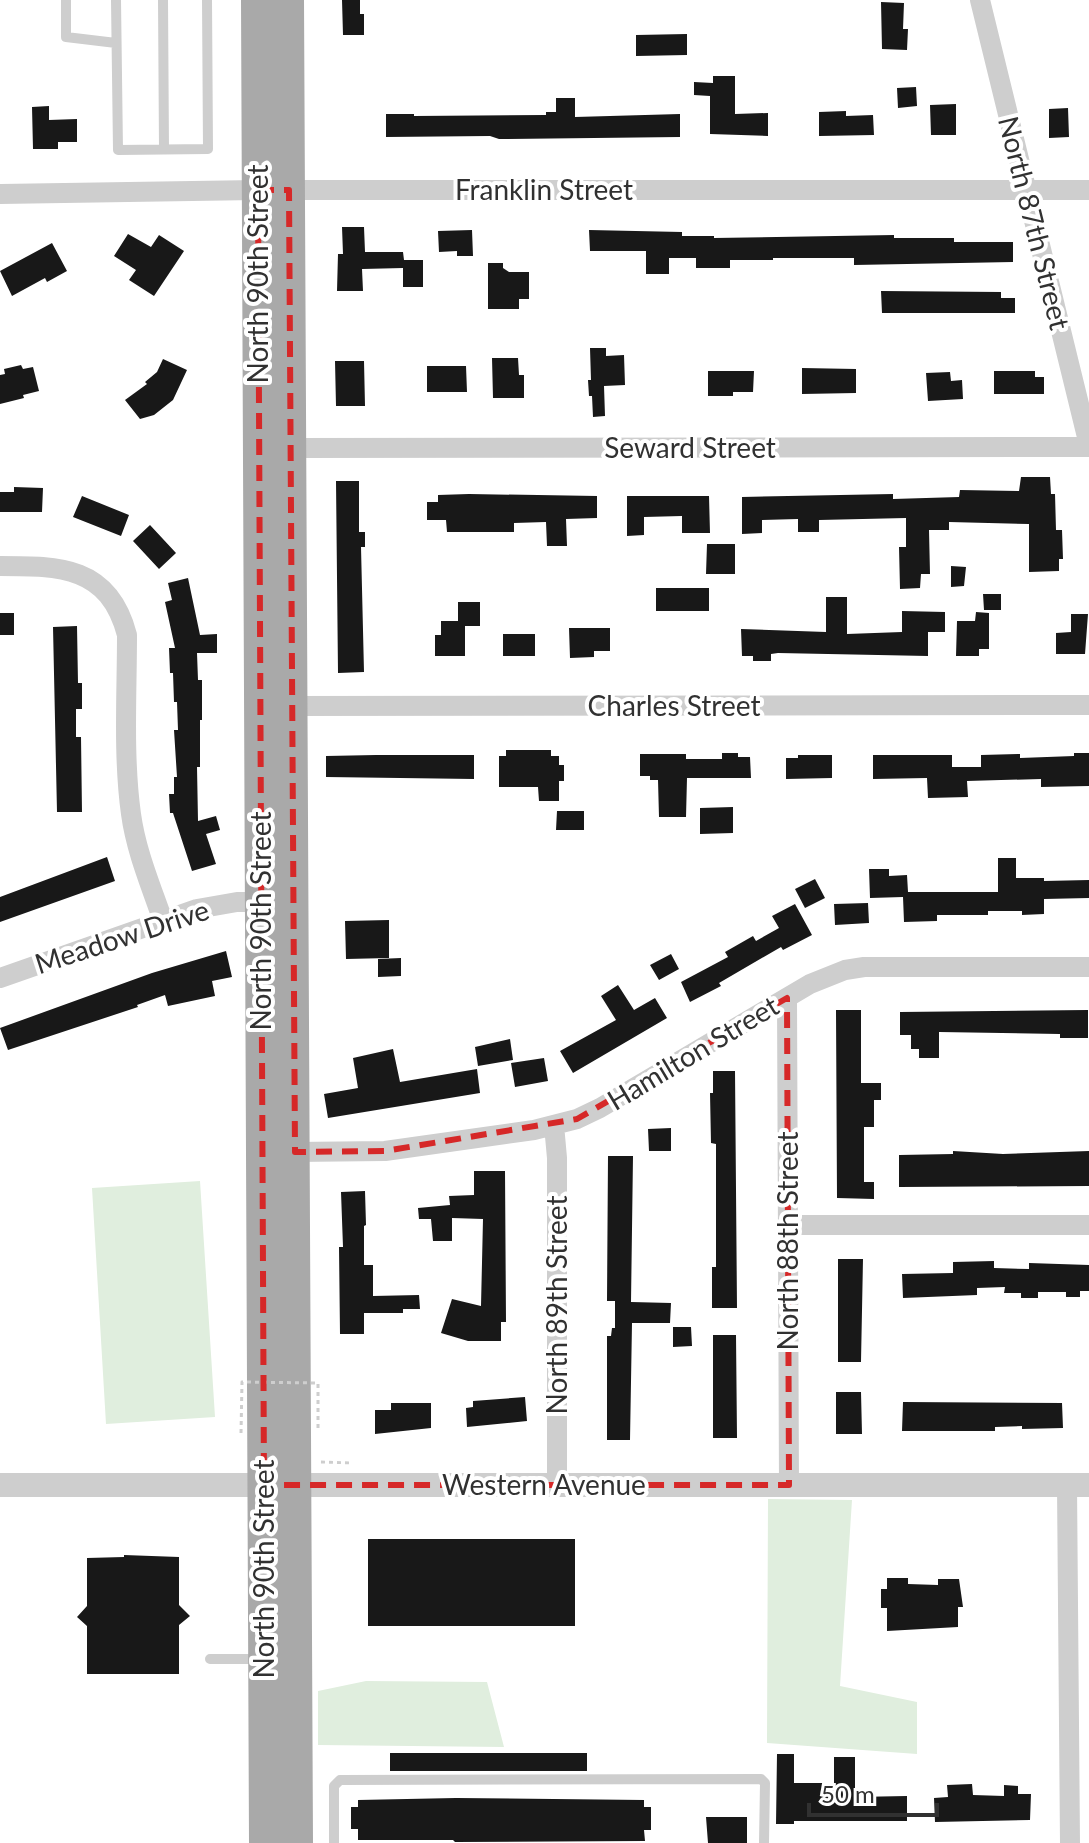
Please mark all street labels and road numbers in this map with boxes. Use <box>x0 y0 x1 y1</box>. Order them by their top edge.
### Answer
street label: North 87th Street <box>992 112 1078 333</box>
street label: North 90th Street <box>240 165 274 383</box>
street label: Franklin Street <box>455 172 633 206</box>
street label: Seward Street <box>604 430 776 464</box>
street label: Charles Street <box>588 688 760 722</box>
street label: North 90th Street <box>243 812 277 1030</box>
street label: Meadow Drive <box>30 892 213 980</box>
street label: Hamilton Street <box>601 988 784 1117</box>
street label: North 88th Street <box>770 1132 804 1350</box>
street label: North 89th Street <box>539 1196 573 1414</box>
street label: North 90th Street <box>246 1460 280 1678</box>
street label: Western Avenue <box>442 1467 646 1501</box>

